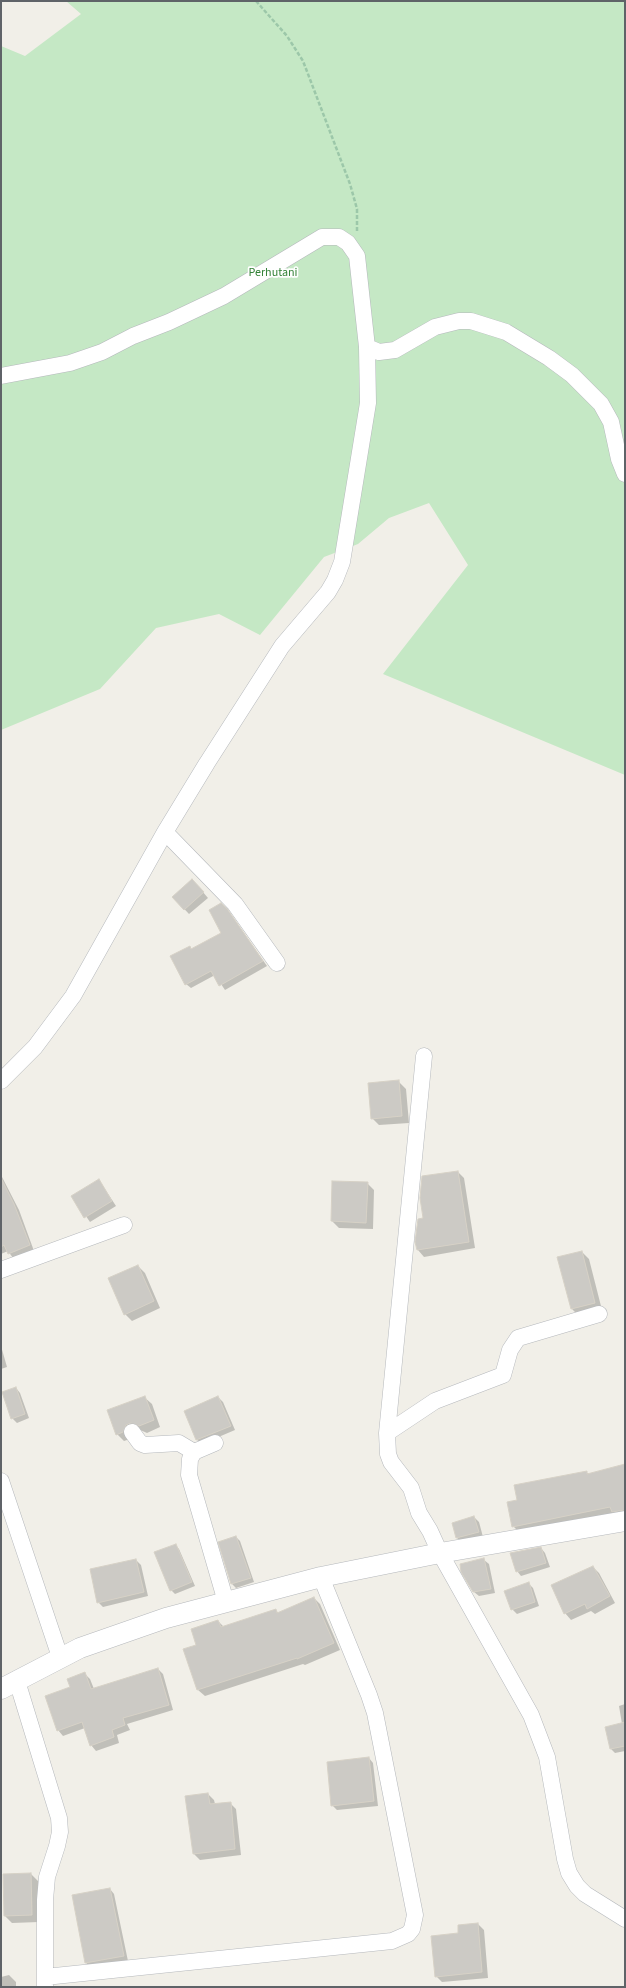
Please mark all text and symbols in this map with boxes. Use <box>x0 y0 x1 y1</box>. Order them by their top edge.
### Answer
park label: Perhutani <box>248 266 298 280</box>

